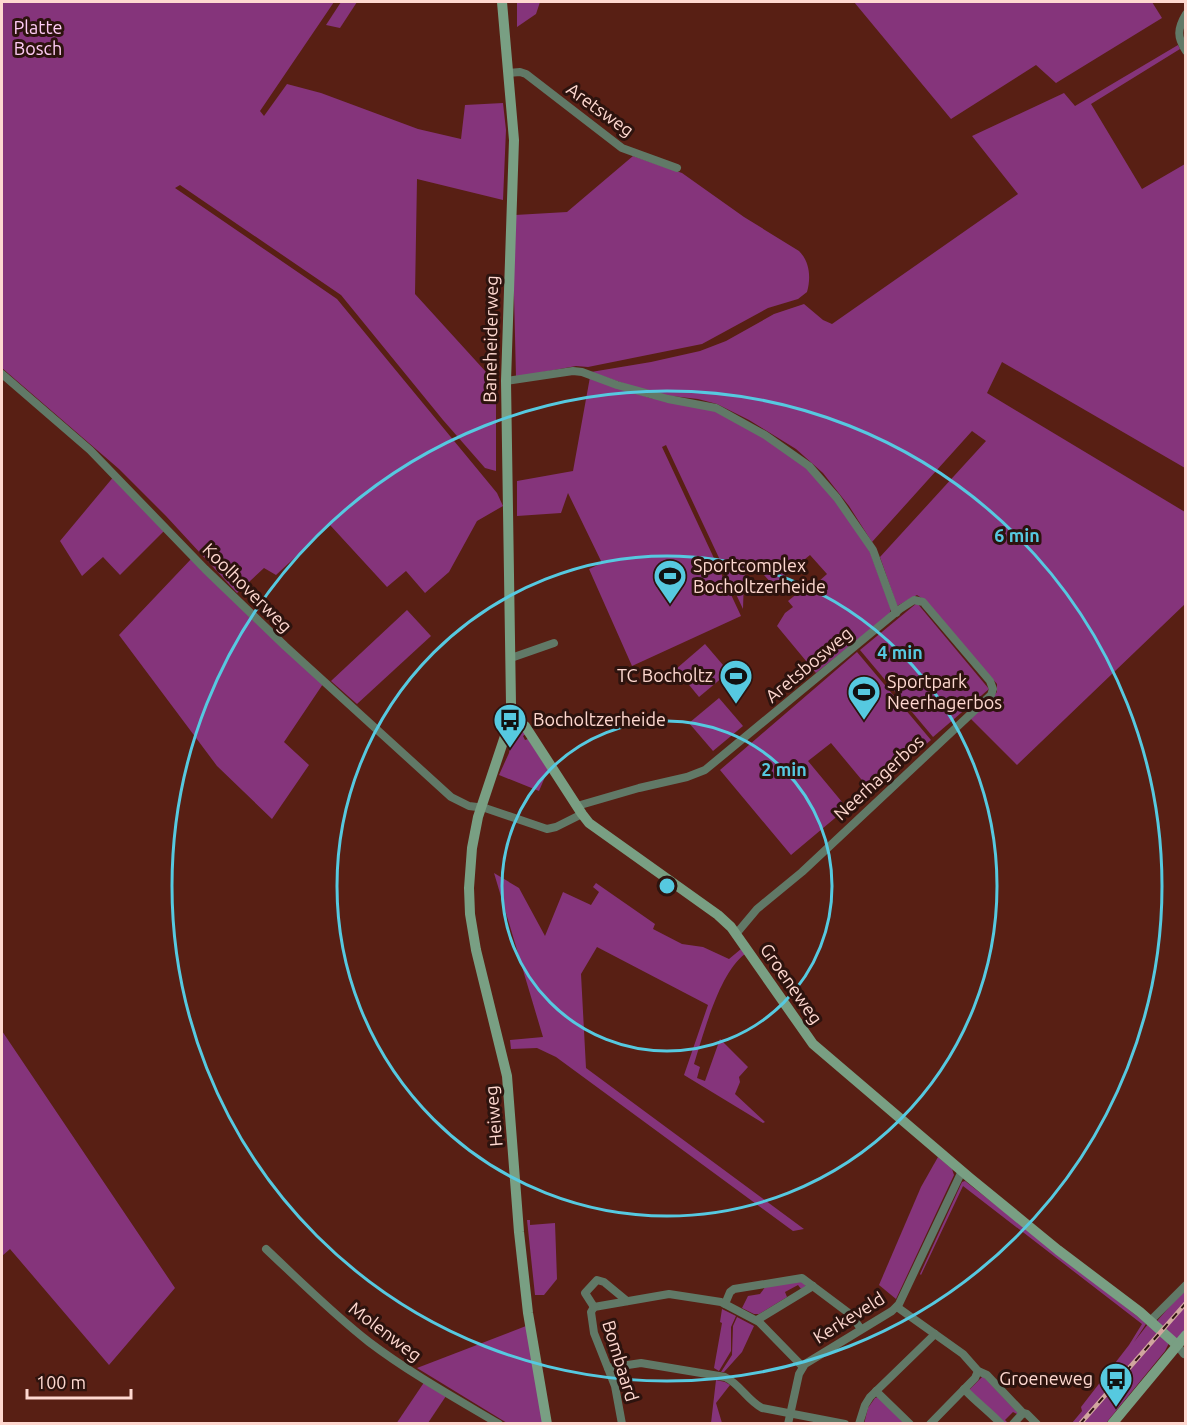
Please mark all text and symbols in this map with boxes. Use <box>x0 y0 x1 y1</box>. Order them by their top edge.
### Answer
park label: Platte Bosch <box>14 17 62 58</box>
street label: Aretsweg <box>563 78 638 140</box>
street label: Baneheiderweg <box>479 275 501 403</box>
text: 6 min <box>994 525 1040 545</box>
street label: Koolhoverweg <box>199 539 296 636</box>
place label: Sportcomplex Bocholtzerheide <box>693 555 826 596</box>
sports icon: Sportcomplex Bocholtzerheide <box>652 558 688 605</box>
street label: Aretsbosweg <box>761 622 856 706</box>
text: 4 min <box>877 642 923 662</box>
sports icon: TC Bocholtz <box>718 658 754 705</box>
place label: TC Bocholtz <box>617 665 713 685</box>
place label: Sportpark Neerhagerbos <box>887 671 1002 712</box>
sports icon: Sportpark Neerhagerbos <box>846 674 882 721</box>
bus stop icon: Bocholtzerheide <box>492 702 528 749</box>
place label: Bocholtzerheide <box>533 709 666 729</box>
street label: Neerhagerbos <box>829 731 927 824</box>
text: 2 min <box>761 759 807 779</box>
centre of rings <box>657 876 677 896</box>
street label: Groeneweg <box>757 939 827 1028</box>
street label: Heiweg <box>480 1085 506 1147</box>
street label: Kerkeveld <box>809 1287 888 1347</box>
street label: Molenweg <box>346 1298 426 1365</box>
street label: Bombaard <box>599 1318 643 1404</box>
bus stop icon: Groeneweg <box>1098 1361 1134 1408</box>
scale bar <box>27 1362 130 1400</box>
place label: Groeneweg <box>999 1368 1093 1388</box>
text: 100 m <box>36 1372 86 1392</box>

